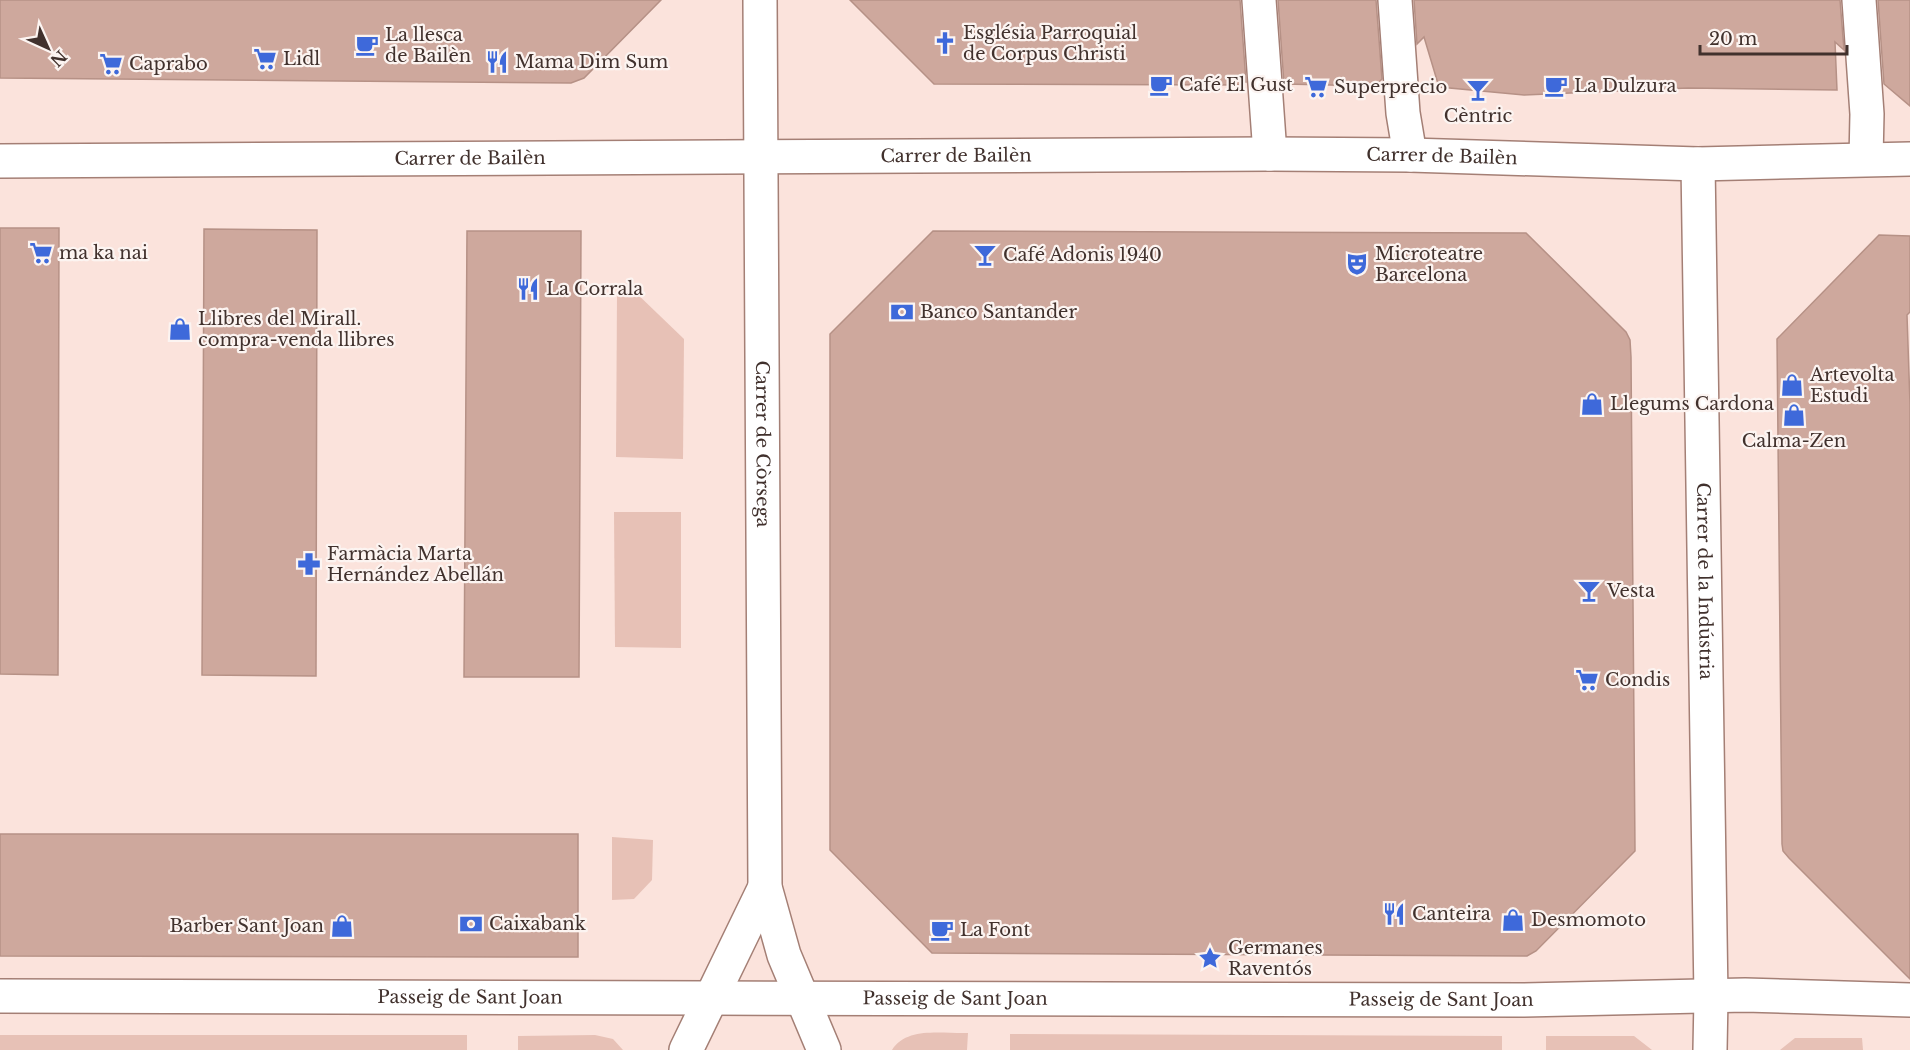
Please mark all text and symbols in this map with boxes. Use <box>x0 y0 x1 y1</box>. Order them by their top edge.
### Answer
north arrow <box>18 18 78 78</box>
scale bar <box>1700 18 1847 56</box>
place label: Església Parroquial de Corpus Christi <box>963 22 1137 65</box>
place label: La llesca de Bailèn <box>385 24 471 67</box>
text: 20 m <box>1709 28 1757 50</box>
church icon: Església Parroquial de Corpus Christi <box>932 30 958 56</box>
cafe icon: La llesca de Bailèn <box>354 32 380 58</box>
text: N <box>46 46 71 71</box>
supermarket icon: Lidl <box>252 46 278 72</box>
place label: Lidl <box>283 48 320 70</box>
restaurant icon: Mama Dim Sum <box>484 49 510 75</box>
supermarket icon: Caprabo <box>98 51 124 77</box>
place label: Mama Dim Sum <box>515 51 668 73</box>
place label: Caprabo <box>129 53 208 75</box>
cafe icon: Café El Gust <box>1148 72 1174 98</box>
cafe icon: La Dulzura <box>1543 73 1569 99</box>
place label: Café El Gust <box>1179 74 1293 96</box>
supermarket icon: Superprecio <box>1303 74 1329 100</box>
place label: La Dulzura <box>1574 75 1677 97</box>
place label: Superprecio <box>1334 76 1447 98</box>
bar icon: Cèntric <box>1465 77 1491 103</box>
place label: Cèntric <box>1444 105 1513 127</box>
street label: Carrer de Bailèn <box>880 144 1032 167</box>
street label: Carrer de Bailèn <box>1366 144 1518 169</box>
street label: Carrer de Bailèn <box>394 147 546 170</box>
supermarket icon: ma ka nai <box>28 240 54 266</box>
place label: ma ka nai <box>59 242 148 264</box>
bar icon: Café Adonis 1940 <box>972 242 998 268</box>
place label: Microteatre Barcelona <box>1375 243 1483 286</box>
place label: Café Adonis 1940 <box>1003 244 1162 266</box>
theatre icon: Microteatre Barcelona <box>1344 251 1370 277</box>
restaurant icon: La Corrala <box>515 276 541 302</box>
place label: La Corrala <box>546 278 643 300</box>
bank icon: Banco Santander <box>889 299 915 325</box>
place label: Banco Santander <box>920 301 1077 323</box>
place label: Llibres del Mirall. compra-venda llibres <box>198 308 394 351</box>
shop icon: Llibres del Mirall. compra-venda llibres <box>167 316 193 342</box>
street label: Carrer de Còrsega <box>751 361 774 527</box>
place label: Artevolta Estudi <box>1809 364 1894 407</box>
shop icon: Artevolta Estudi <box>1779 372 1805 398</box>
shop icon: Llegums Cardona <box>1579 391 1605 417</box>
place label: Llegums Cardona <box>1610 393 1774 415</box>
shop icon: Calma-Zen <box>1781 402 1807 428</box>
place label: Calma-Zen <box>1742 430 1846 452</box>
street label: Carrer de la Indústria <box>1692 482 1717 680</box>
place label: Farmàcia Marta Hernández Abellán <box>327 543 504 586</box>
pharmacy icon: Farmàcia Marta Hernández Abellán <box>296 551 322 577</box>
bar icon: Vesta <box>1576 578 1602 604</box>
place label: Vesta <box>1606 580 1655 602</box>
supermarket icon: Condis <box>1574 667 1600 693</box>
place label: Condis <box>1605 669 1670 691</box>
restaurant icon: Canteira <box>1381 901 1407 927</box>
place label: Canteira <box>1412 903 1491 925</box>
shop icon: Desmomoto <box>1500 907 1526 933</box>
place label: Desmomoto <box>1531 909 1646 931</box>
bank icon: Caixabank <box>458 911 484 937</box>
shop icon: Barber Sant Joan <box>329 913 355 939</box>
place label: Caixabank <box>489 913 586 935</box>
place label: Barber Sant Joan <box>170 915 324 937</box>
cafe icon: La Font <box>929 917 955 943</box>
place label: La Font <box>960 919 1031 941</box>
place label: Germanes Raventós <box>1228 937 1323 980</box>
place icon: Germanes Raventós <box>1197 945 1223 971</box>
street label: Passeig de Sant Joan <box>377 986 563 1009</box>
street label: Passeig de Sant Joan <box>862 987 1048 1010</box>
street label: Passeig de Sant Joan <box>1348 989 1534 1011</box>

